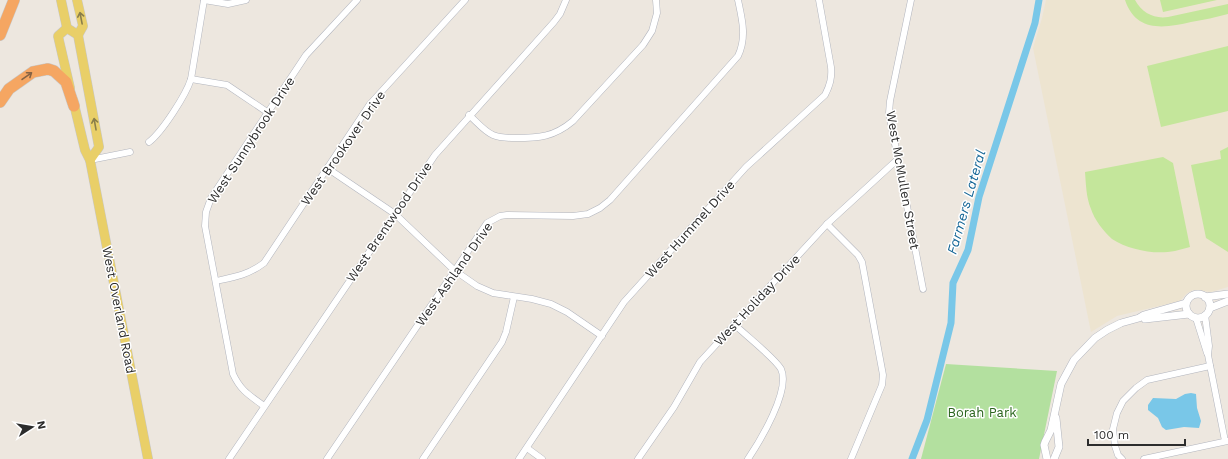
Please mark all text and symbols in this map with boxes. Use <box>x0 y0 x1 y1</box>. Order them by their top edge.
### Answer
one-way arrow <box>77 12 85 25</box>
one-way arrow <box>22 71 33 80</box>
street label: West Sunnybrook Drive <box>204 74 298 206</box>
street label: West Brookover Drive <box>298 88 388 208</box>
street label: West McMullen Street <box>883 109 923 251</box>
one-way arrow <box>90 118 98 131</box>
water label: Farmers Lateral <box>943 148 989 256</box>
street label: West Brentwood Drive <box>343 159 435 285</box>
street label: West Hummel Drive <box>642 177 738 281</box>
street label: West Ashland Drive <box>412 219 496 329</box>
street label: West Overland Road <box>99 245 139 375</box>
street label: West Holiday Drive <box>711 251 803 349</box>
park label: Borah Park <box>947 405 1017 420</box>
north arrow <box>12 407 52 447</box>
text: N <box>34 420 48 430</box>
scale bar <box>1088 421 1185 447</box>
text: 100 m <box>1094 428 1129 442</box>

